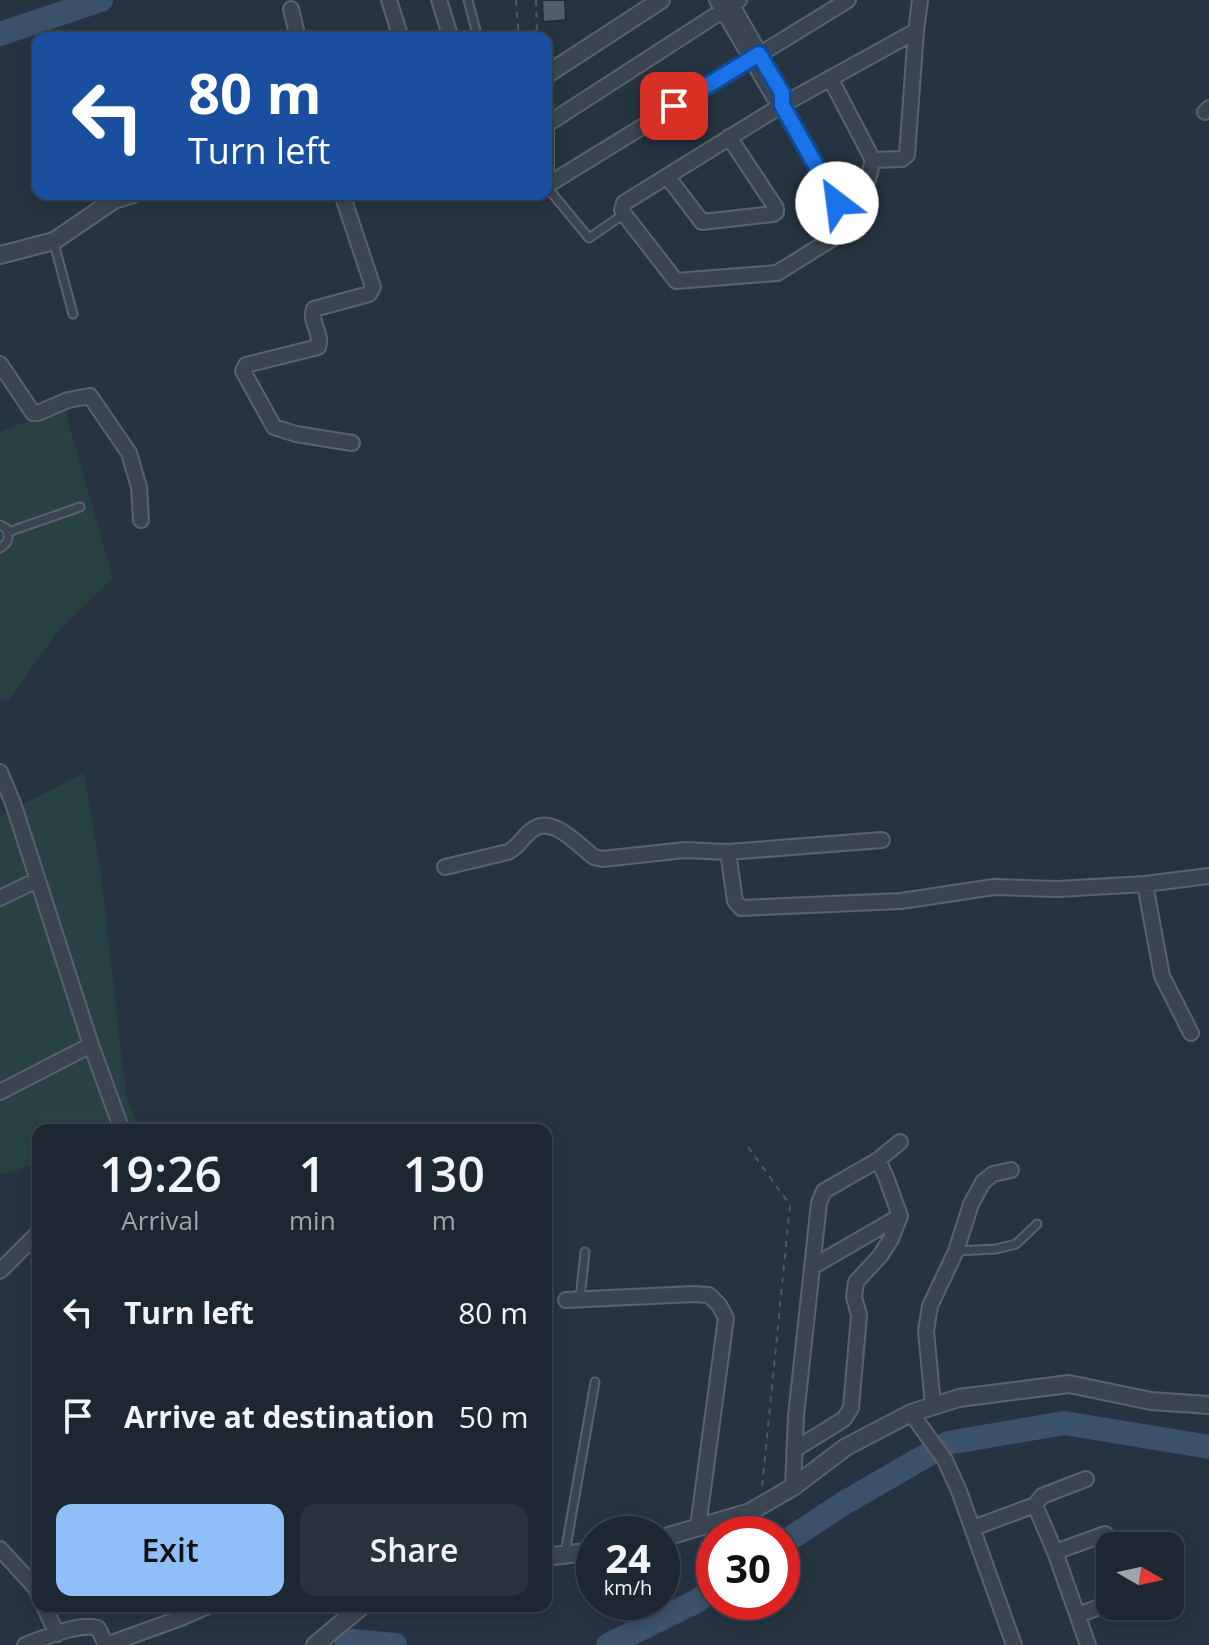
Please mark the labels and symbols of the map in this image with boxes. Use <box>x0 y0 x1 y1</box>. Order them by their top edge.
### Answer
pin <box>640 72 708 140</box>
position arrow <box>795 161 879 245</box>
speed limit sign: 30 <box>696 1516 800 1620</box>
north arrow <box>1096 1532 1184 1620</box>

